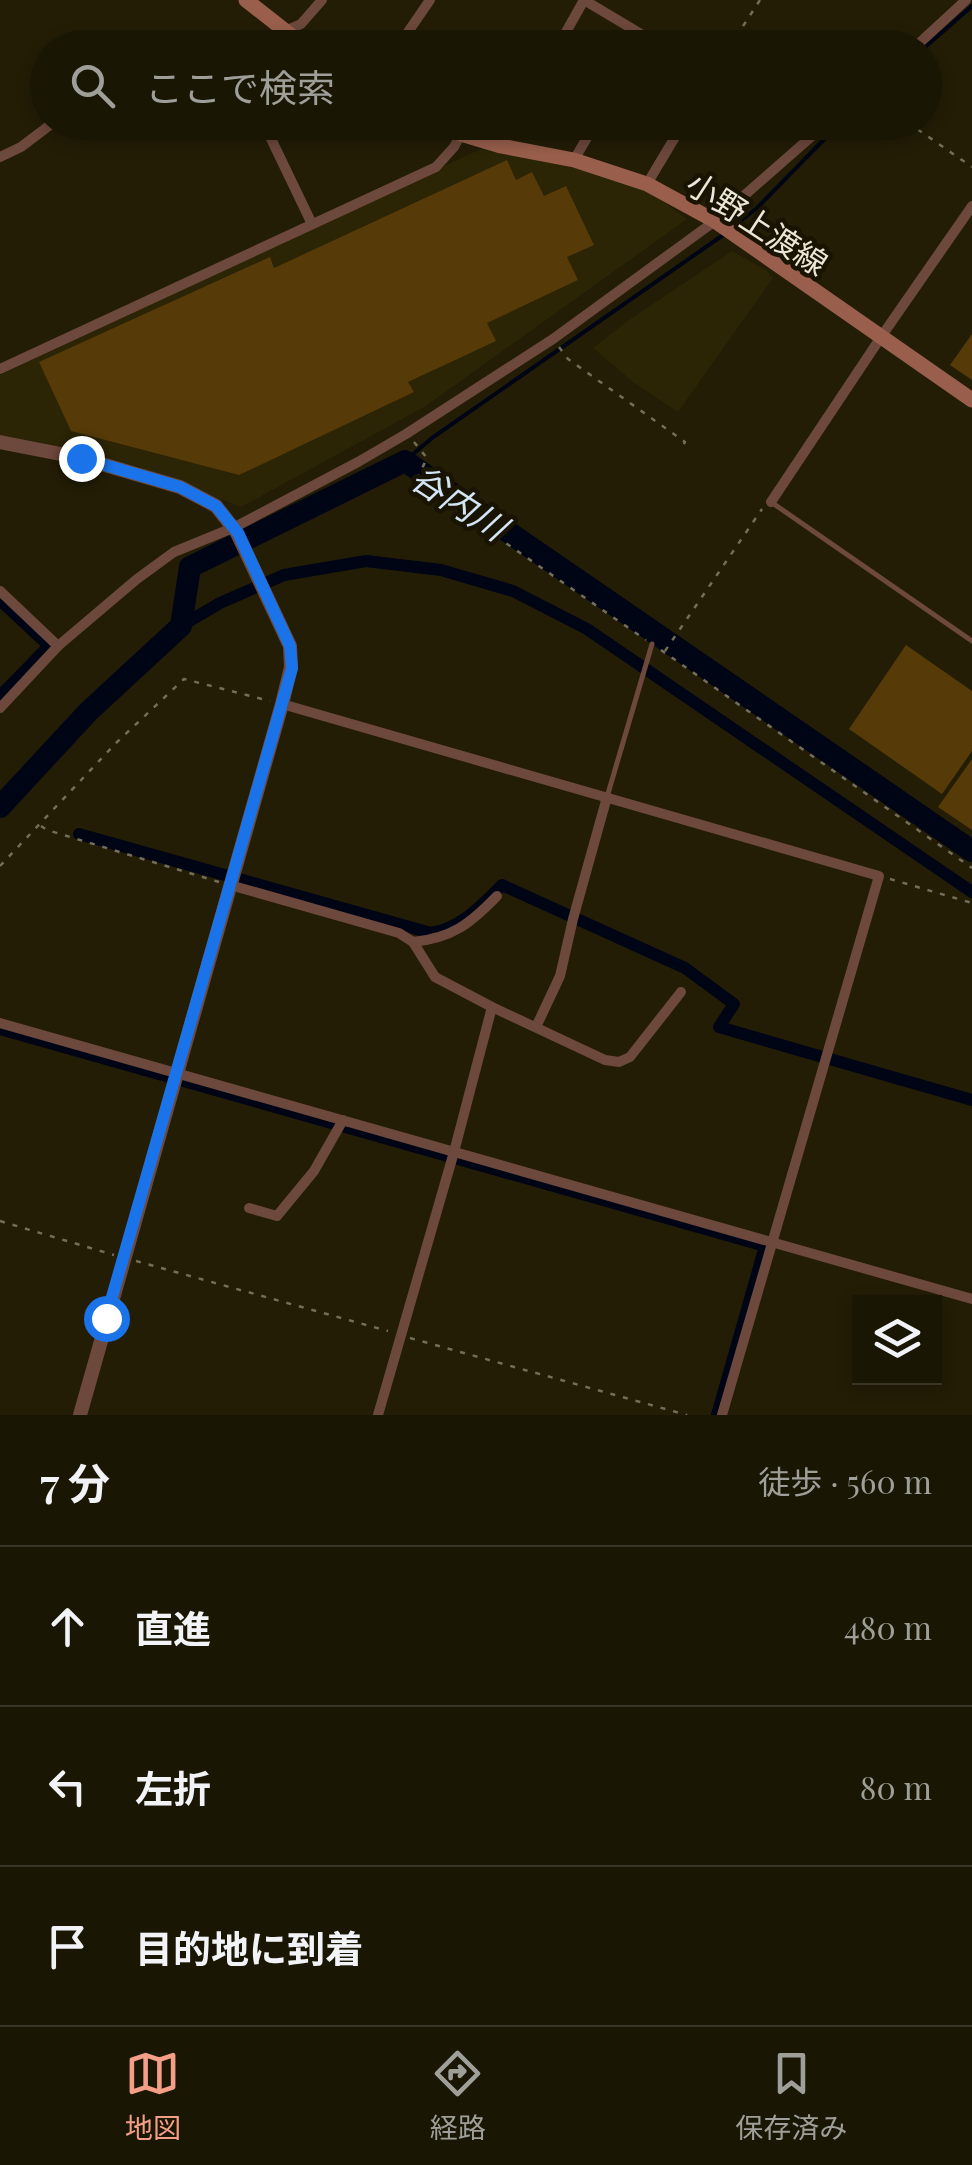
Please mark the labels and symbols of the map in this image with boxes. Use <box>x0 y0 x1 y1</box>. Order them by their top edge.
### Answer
street label: 小野上渡線 <box>679 160 837 284</box>
route end <box>59 436 105 482</box>
water label: 谷内川 <box>403 453 520 551</box>
route start <box>84 1296 130 1342</box>

